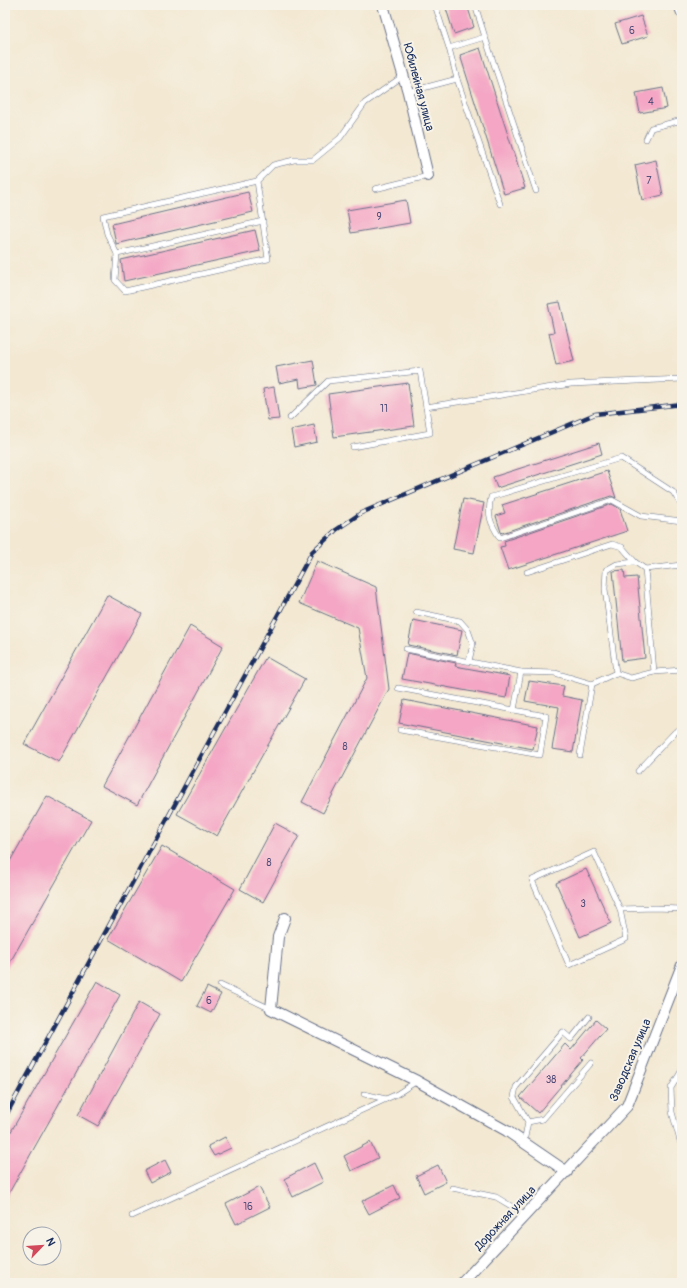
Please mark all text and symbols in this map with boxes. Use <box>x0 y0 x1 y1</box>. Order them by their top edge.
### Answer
house number: 6 <box>629 25 635 37</box>
street label: Юбилейная улица <box>400 42 438 133</box>
house number: 4 <box>648 96 654 108</box>
house number: 7 <box>646 175 652 187</box>
house number: 9 <box>376 211 382 223</box>
house number: 11 <box>380 403 388 415</box>
house number: 8 <box>342 741 348 753</box>
house number: 8 <box>266 857 272 869</box>
house number: 3 <box>580 898 586 910</box>
house number: 6 <box>206 995 212 1007</box>
street label: Заводская улица <box>606 1016 655 1104</box>
house number: 38 <box>546 1074 556 1086</box>
street label: Дорожная улица <box>471 1183 539 1255</box>
house number: 16 <box>243 1201 253 1213</box>
north arrow <box>22 1226 62 1266</box>
text: N <box>43 1236 58 1249</box>

